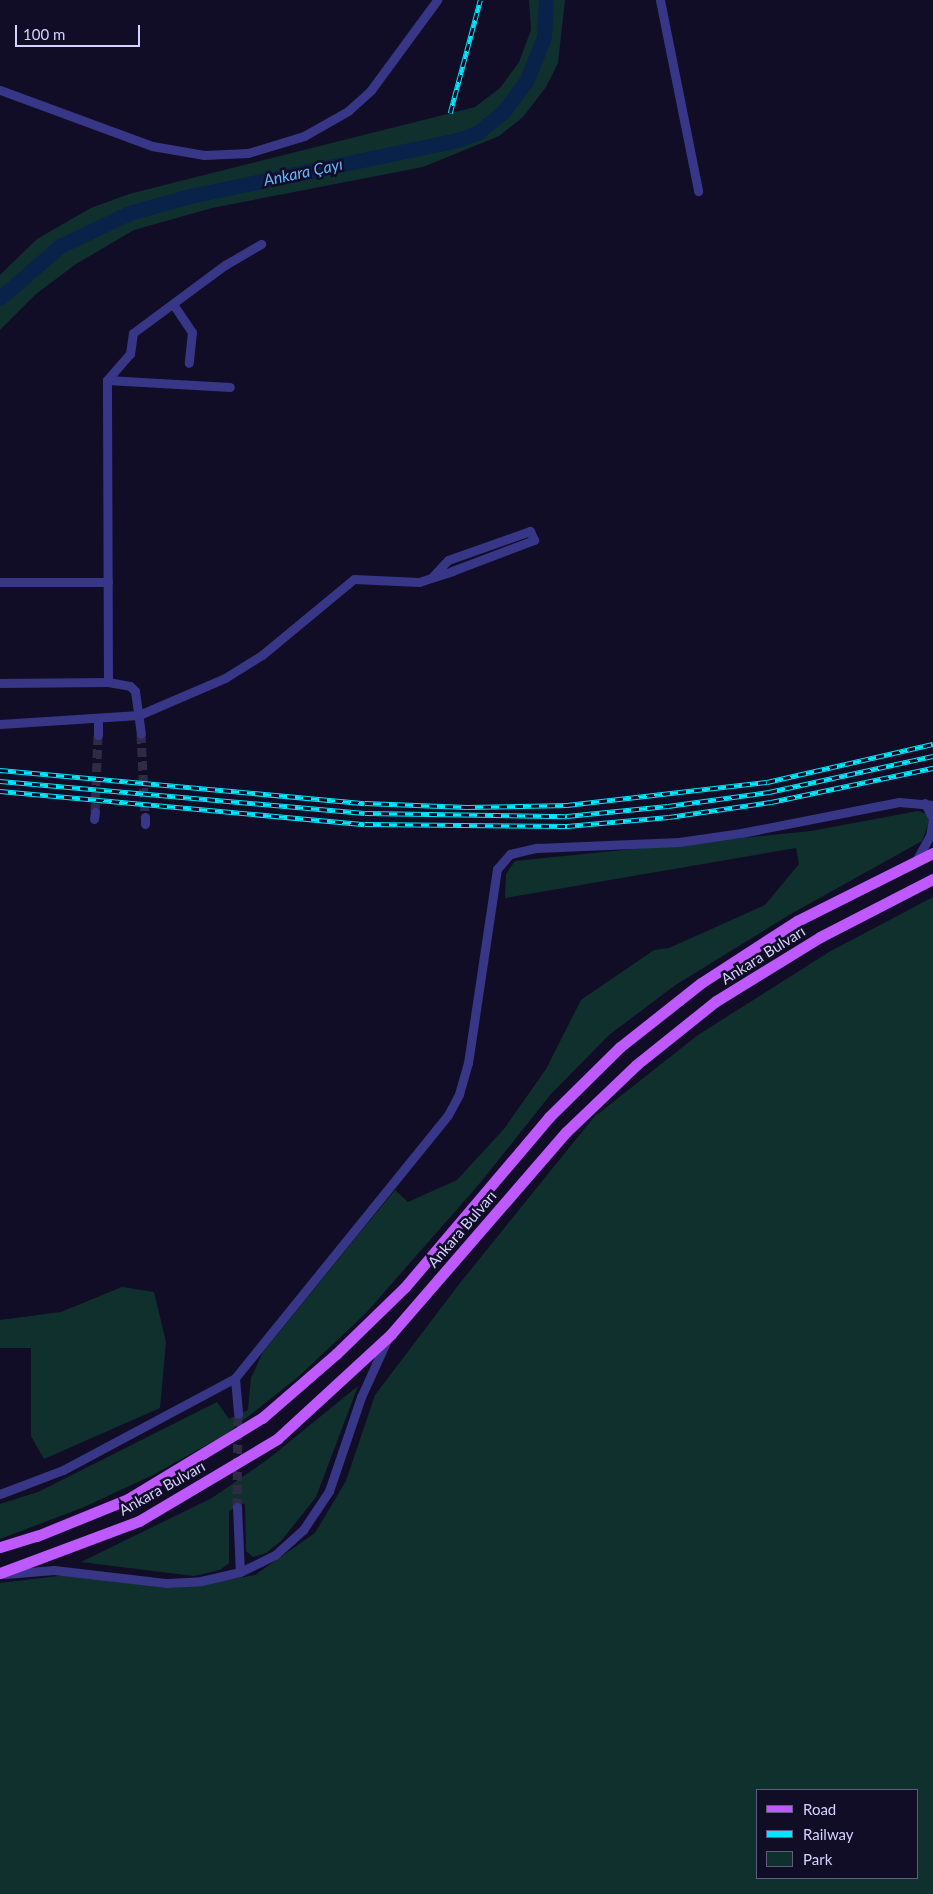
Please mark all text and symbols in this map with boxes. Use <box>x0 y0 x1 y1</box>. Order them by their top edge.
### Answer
scale bar <box>18 15 142 47</box>
text: 100 m <box>23 25 65 43</box>
water label: Ankara Çayı <box>262 154 344 190</box>
street label: Ankara Bulvarı <box>718 922 808 988</box>
street label: Ankara Bulvarı <box>424 1187 500 1271</box>
street label: Ankara Bulvarı <box>116 1457 208 1519</box>
legend <box>756 1789 918 1879</box>
text: Road <box>803 1800 836 1818</box>
text: Railway <box>803 1825 854 1843</box>
text: Park <box>803 1850 832 1868</box>

